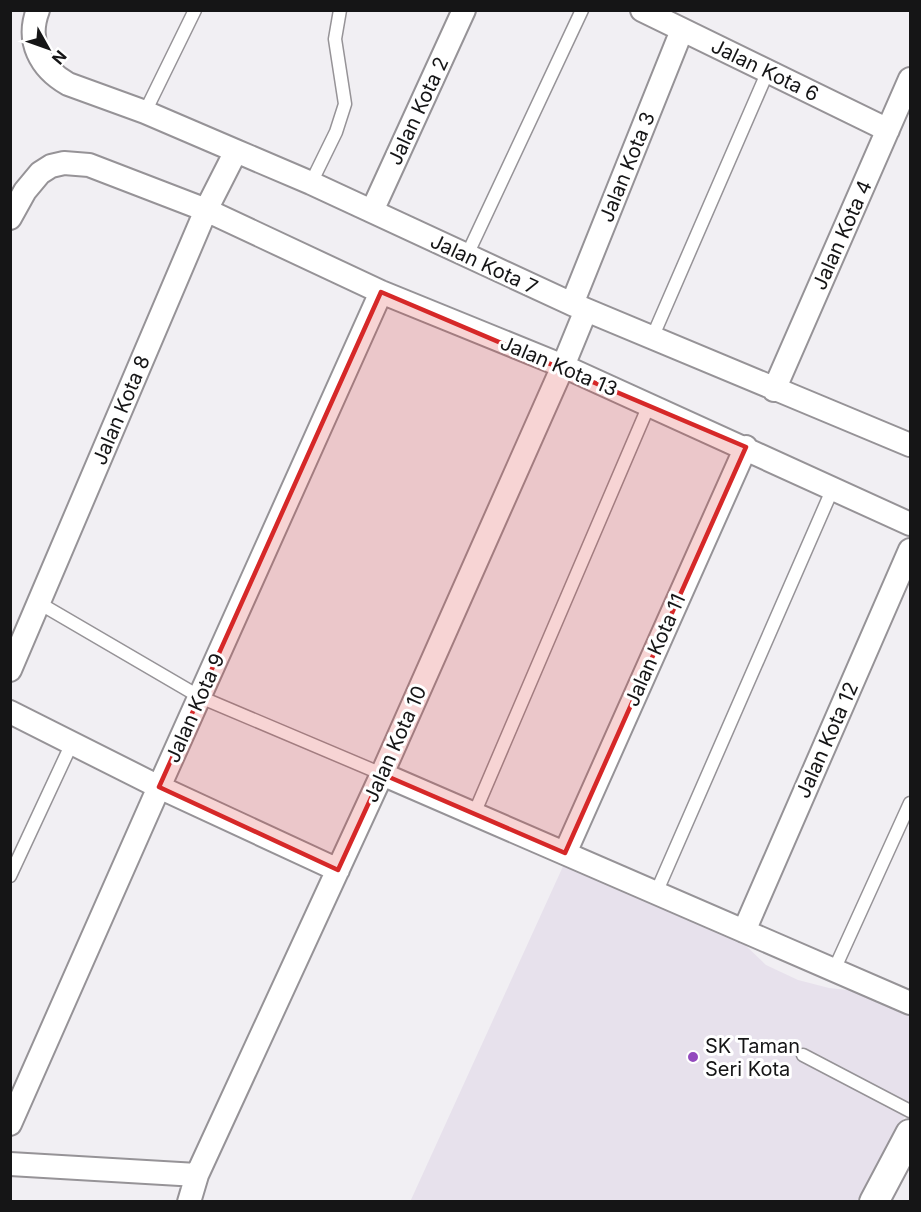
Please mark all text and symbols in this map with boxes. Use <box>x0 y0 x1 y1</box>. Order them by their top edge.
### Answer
north arrow <box>18 18 78 78</box>
street label: Jalan Kota 6 <box>707 34 823 106</box>
text: N <box>48 47 71 69</box>
street label: Jalan Kota 2 <box>383 53 453 169</box>
street label: Jalan Kota 3 <box>594 108 660 226</box>
street label: Jalan Kota 4 <box>807 177 877 293</box>
street label: Jalan Kota 7 <box>427 229 541 299</box>
street label: Jalan Kota 13 <box>497 331 621 401</box>
street label: Jalan Kota 8 <box>87 352 155 468</box>
street label: Jalan Kota 11 <box>620 590 690 710</box>
street label: Jalan Kota 9 <box>160 650 230 766</box>
street label: Jalan Kota 12 <box>791 678 863 802</box>
street label: Jalan Kota 10 <box>359 682 431 806</box>
place label: SK Taman Seri Kota <box>705 1034 800 1081</box>
marker: SK Taman Seri Kota <box>686 1050 700 1064</box>

